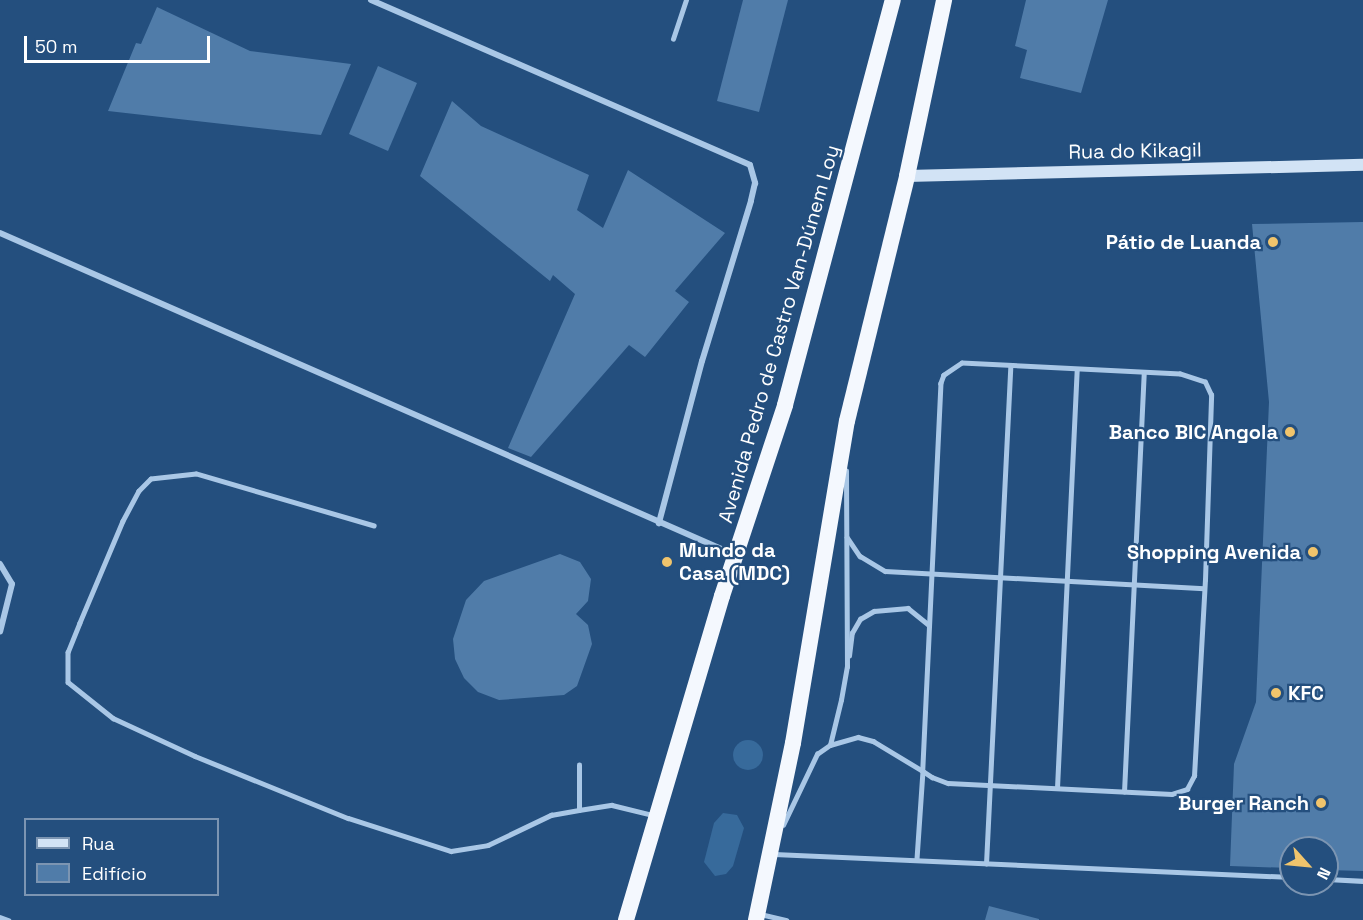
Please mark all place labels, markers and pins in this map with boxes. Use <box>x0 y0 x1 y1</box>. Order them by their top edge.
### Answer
place label: Pátio de Luanda <box>1106 230 1261 254</box>
marker: Pátio de Luanda <box>1266 235 1280 249</box>
place label: Banco BIC Angola <box>1108 420 1278 444</box>
marker: Banco BIC Angola <box>1283 425 1297 439</box>
place label: Mundo da Casa (MDC) <box>679 538 790 585</box>
place label: Shopping Avenida <box>1127 540 1301 564</box>
marker: Shopping Avenida <box>1306 545 1320 559</box>
marker: Mundo da Casa (MDC) <box>660 555 674 569</box>
place label: KFC <box>1288 681 1324 705</box>
marker: KFC <box>1269 686 1283 700</box>
place label: Burger Ranch <box>1178 791 1309 815</box>
marker: Burger Ranch <box>1314 796 1328 810</box>

